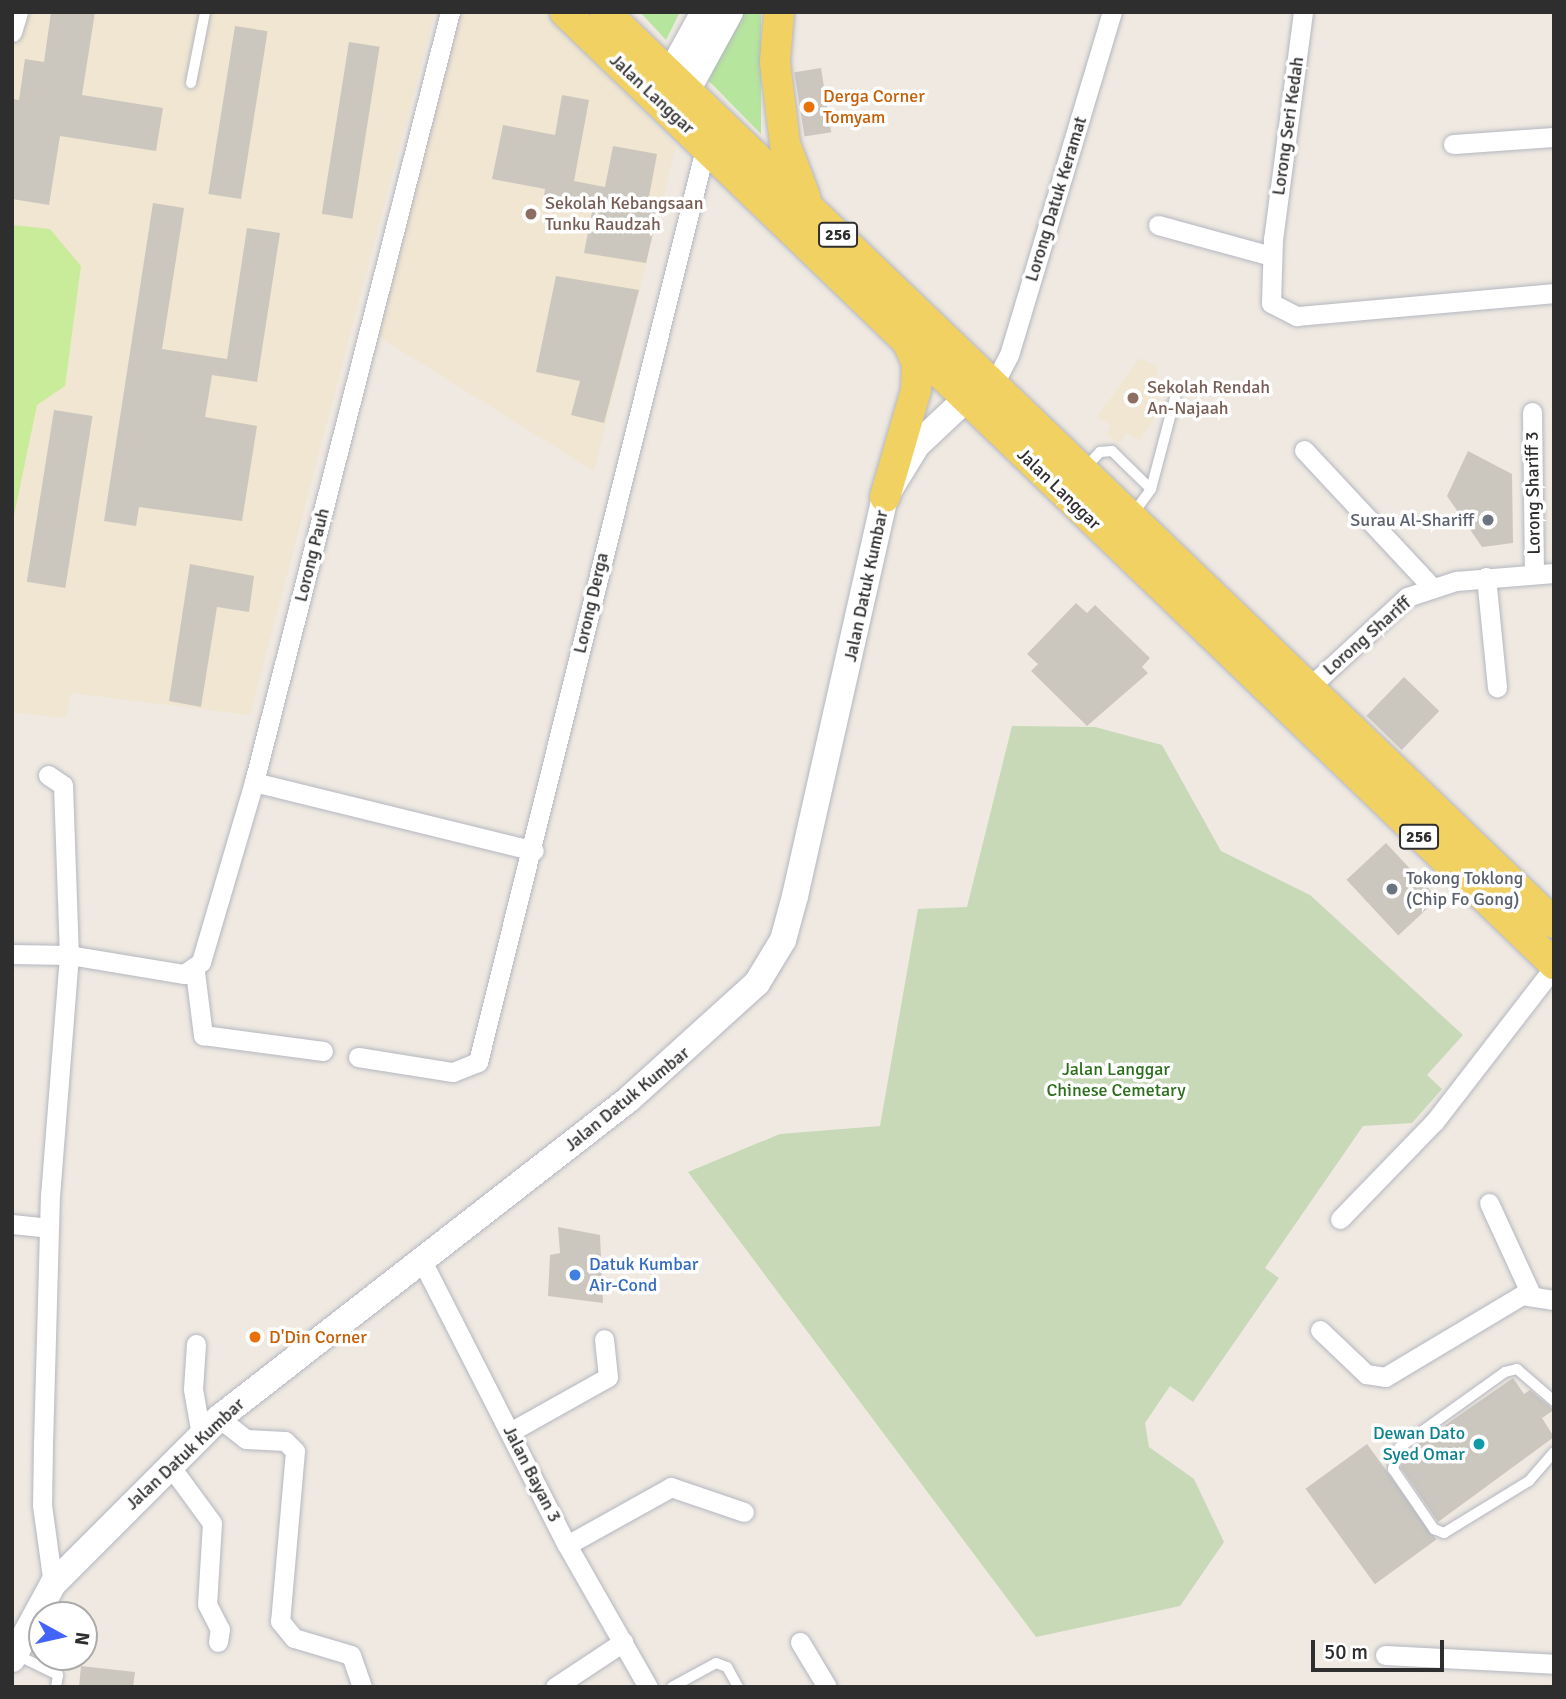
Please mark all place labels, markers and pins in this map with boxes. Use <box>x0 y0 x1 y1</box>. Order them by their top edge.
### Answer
place label: Derga Corner Tomyam <box>823 86 925 128</box>
marker: Derga Corner Tomyam <box>801 99 817 115</box>
place label: Sekolah Kebangsaan Tunku Raudzah <box>545 193 704 235</box>
marker: Sekolah Kebangsaan Tunku Raudzah <box>523 206 539 222</box>
place label: Sekolah Rendah An-Najaah <box>1147 377 1270 420</box>
marker: Sekolah Rendah An-Najaah <box>1125 390 1141 406</box>
place label: Surau Al-Shariff <box>1350 509 1474 531</box>
marker: Surau Al-Shariff <box>1480 512 1496 528</box>
place label: Tokong Toklong (Chip Fo Gong) <box>1406 868 1523 910</box>
marker: Tokong Toklong (Chip Fo Gong) <box>1384 881 1400 897</box>
place label: Datuk Kumbar Air-Cond <box>589 1254 698 1296</box>
marker: Datuk Kumbar Air-Cond <box>567 1267 583 1283</box>
place label: D'Din Corner <box>269 1326 367 1348</box>
marker: D'Din Corner <box>247 1329 263 1345</box>
place label: Dewan Dato Syed Omar <box>1373 1423 1465 1466</box>
marker: Dewan Dato Syed Omar <box>1471 1436 1487 1452</box>

